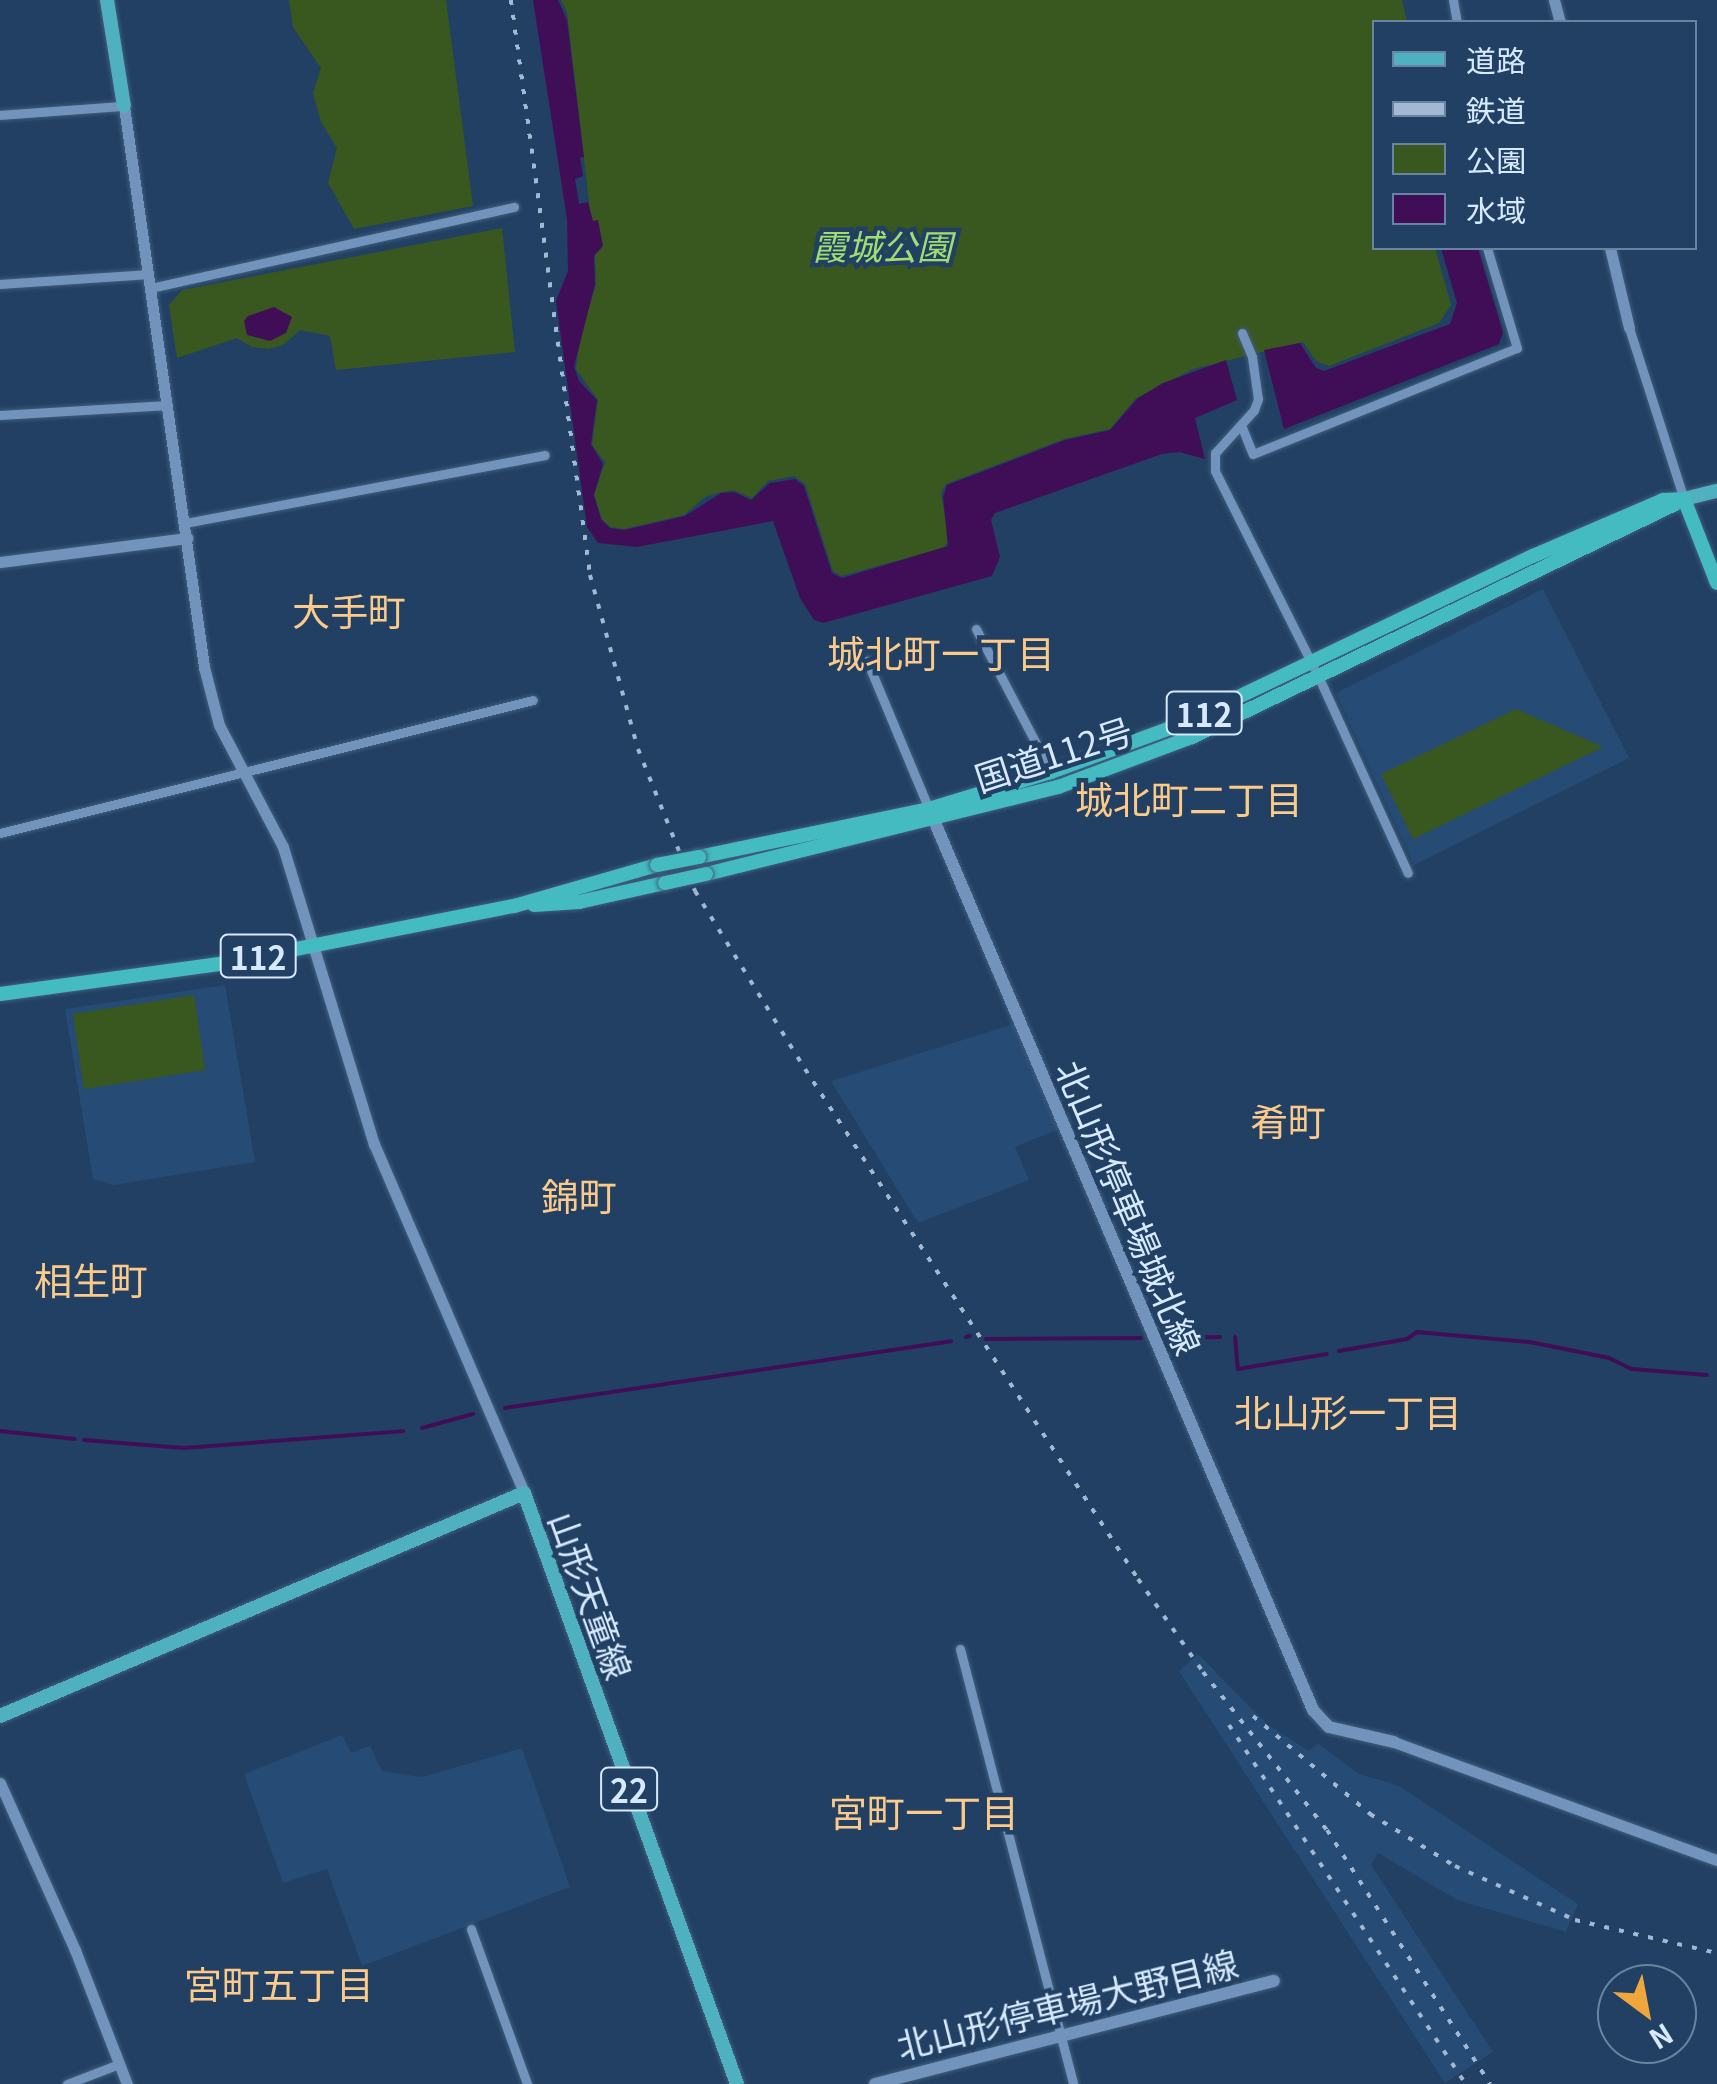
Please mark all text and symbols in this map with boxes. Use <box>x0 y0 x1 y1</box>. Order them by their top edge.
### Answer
legend <box>1372 20 1697 250</box>
text: 道路 <box>1466 37 1526 81</box>
text: 鉄道 <box>1466 87 1526 131</box>
text: 公園 <box>1466 137 1526 181</box>
text: 水域 <box>1466 187 1526 231</box>
park label: 霞城公園 <box>812 224 952 266</box>
district label: 大手町 <box>292 587 406 633</box>
district label: 城北町一丁目 <box>827 629 1055 675</box>
road number: 112 <box>1164 686 1244 740</box>
street label: 国道112号 <box>969 708 1137 798</box>
district label: 城北町二丁目 <box>1075 775 1303 821</box>
road number: 112 <box>218 929 298 983</box>
street label: 北山形停車場城北線 <box>1049 1054 1211 1360</box>
district label: 肴町 <box>1250 1097 1326 1143</box>
district label: 錦町 <box>541 1172 617 1218</box>
district label: 相生町 <box>34 1256 148 1302</box>
district label: 北山形一丁目 <box>1234 1388 1462 1434</box>
street label: 山形天童線 <box>542 1506 642 1684</box>
road number: 22 <box>599 1762 659 1816</box>
district label: 宮町一丁目 <box>829 1788 1019 1834</box>
street label: 北山形停車場大野目線 <box>892 1940 1242 2066</box>
district label: 宮町五丁目 <box>184 1960 374 2006</box>
north arrow <box>1597 1964 1697 2064</box>
text: N <box>1642 2015 1681 2060</box>

